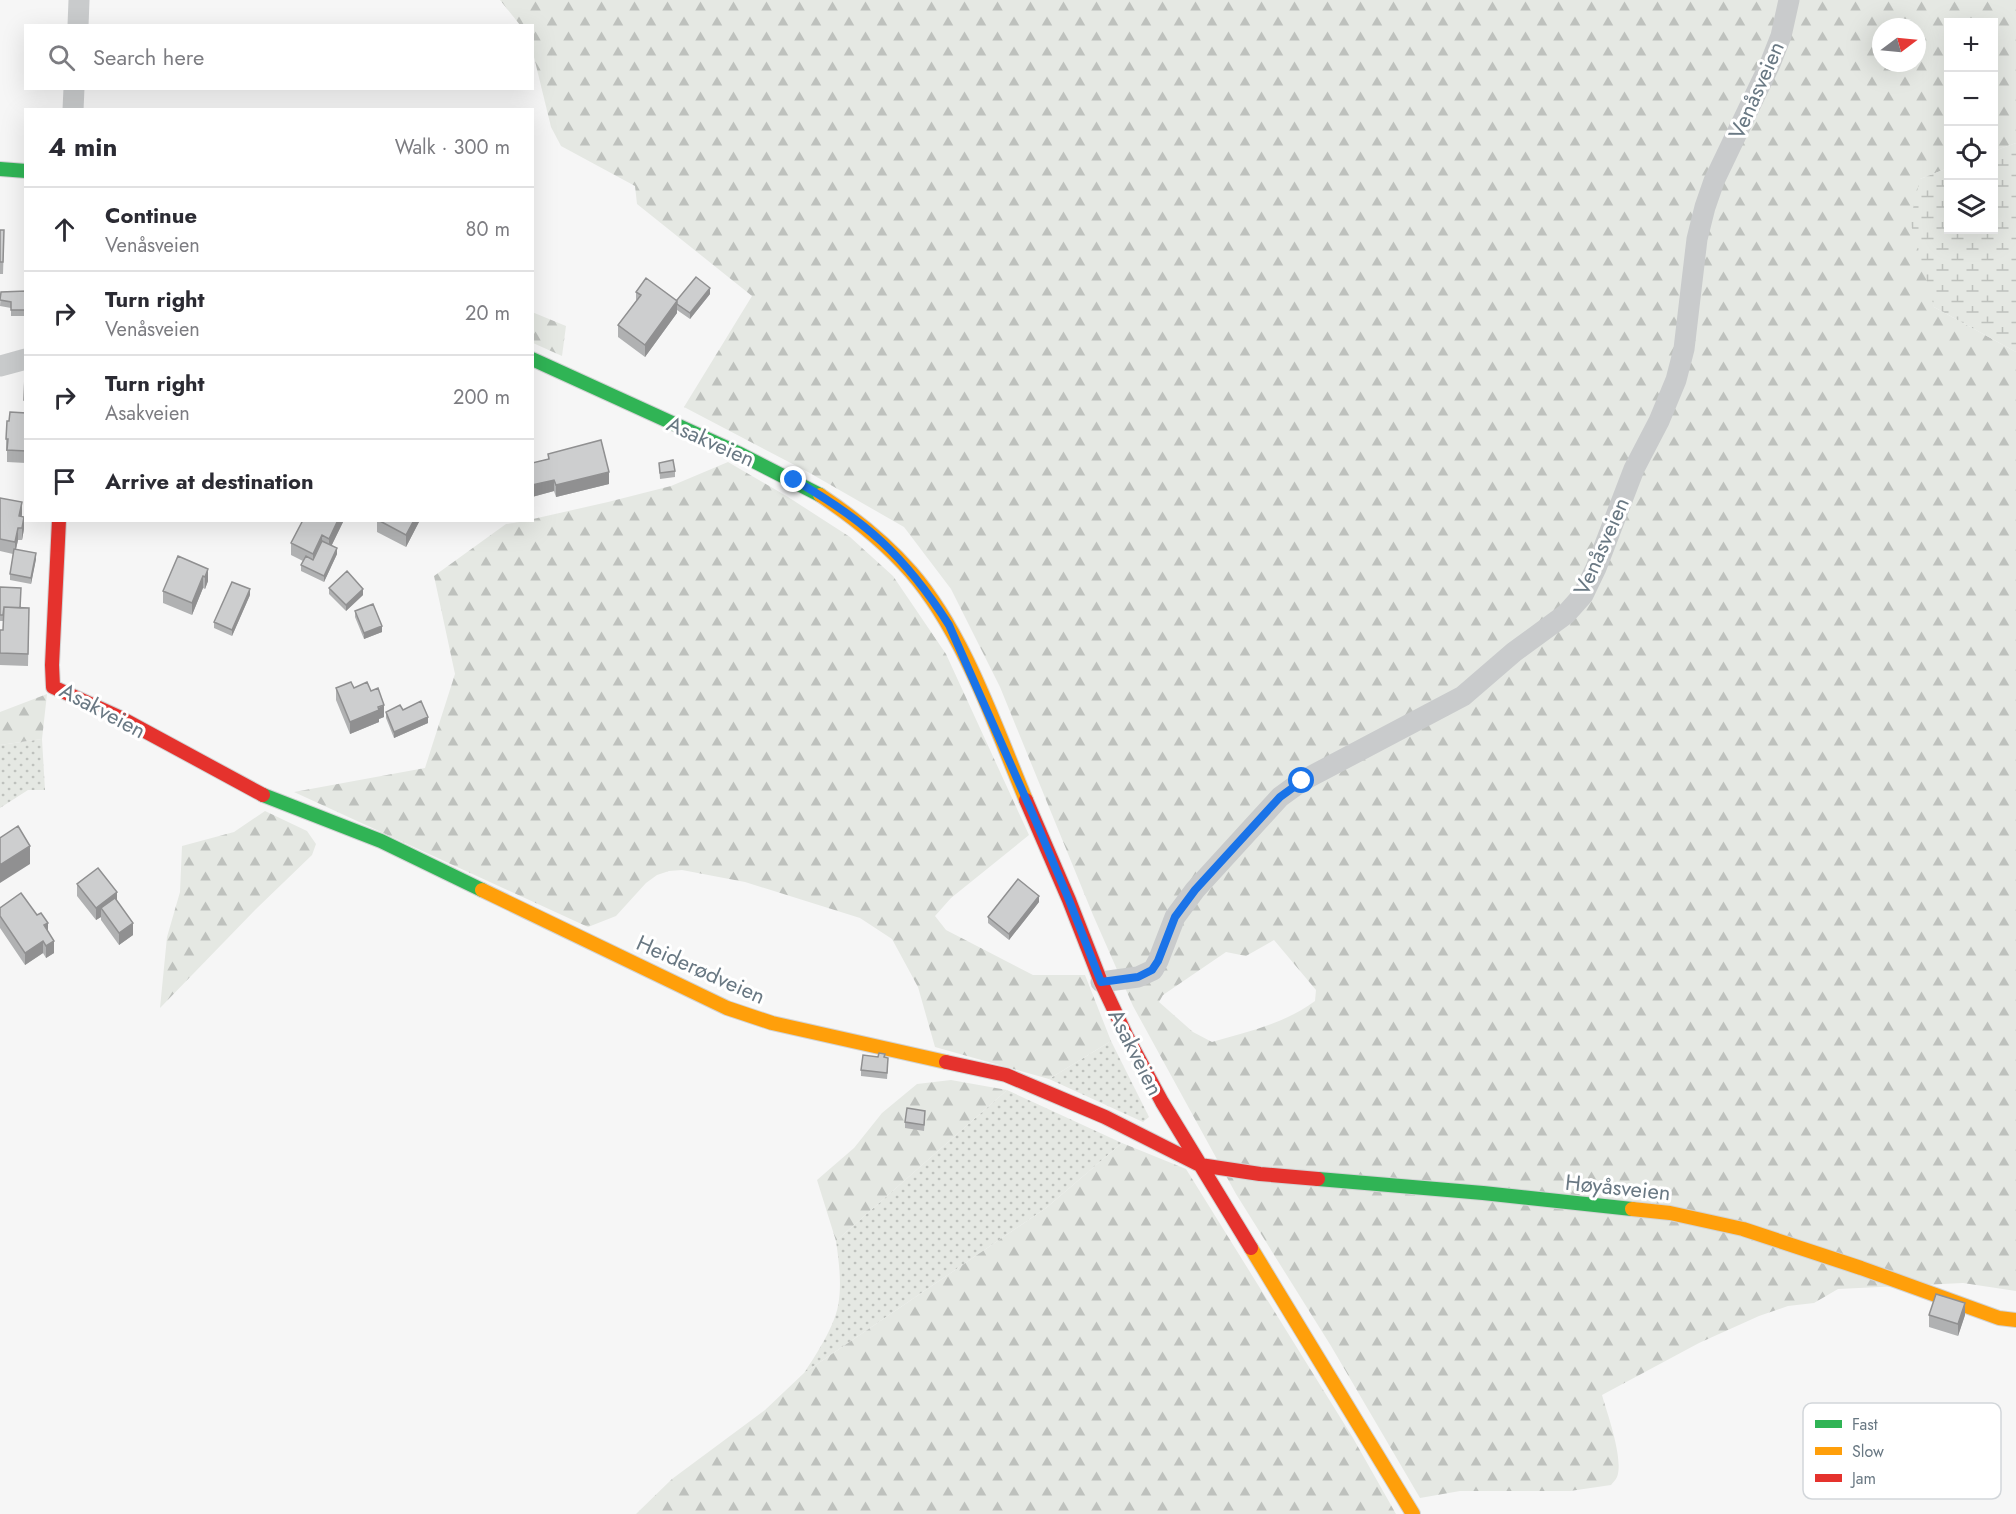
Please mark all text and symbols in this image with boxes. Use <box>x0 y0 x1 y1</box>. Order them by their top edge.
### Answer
north arrow <box>1872 18 1926 72</box>
map controls <box>1944 18 1998 234</box>
button: + <box>1944 18 1998 72</box>
search box <box>24 24 534 90</box>
street label: Venåsveien <box>1720 36 1792 144</box>
icon: search <box>45 41 78 74</box>
text: Search here <box>93 41 204 73</box>
button: − <box>1944 72 1998 126</box>
button: locate <box>1944 126 1998 180</box>
text: 4 min <box>48 128 117 166</box>
text: Walk · 300 m <box>395 133 510 162</box>
button: layers <box>1944 180 1998 234</box>
text: Continue <box>105 199 197 231</box>
icon: ahead <box>48 213 81 246</box>
text: 80 m <box>465 215 510 244</box>
text: Venåsveien <box>105 231 200 260</box>
text: Turn right <box>105 283 205 315</box>
icon: right <box>48 297 81 330</box>
text: 20 m <box>465 299 510 328</box>
text: Venåsveien <box>105 315 200 344</box>
text: Turn right <box>105 367 205 399</box>
icon: right <box>48 381 81 414</box>
text: 200 m <box>453 383 510 412</box>
text: Asakveien <box>105 399 190 428</box>
street label: Asakveien <box>662 407 760 475</box>
icon: arrive <box>48 465 81 498</box>
text: Arrive at destination <box>105 465 314 497</box>
route end <box>780 466 806 492</box>
street label: Venåsveien <box>1565 492 1637 600</box>
street label: Asakveien <box>54 674 152 746</box>
route start <box>1288 767 1314 793</box>
street label: Heiderødveien <box>631 926 771 1012</box>
street label: Asakveien <box>1101 1003 1171 1101</box>
street label: Høyåsveien <box>1564 1166 1672 1208</box>
legend <box>1803 1403 2001 1499</box>
text: Fast <box>1852 1413 1878 1436</box>
text: Slow <box>1852 1440 1884 1463</box>
text: Jam <box>1850 1467 1876 1490</box>

